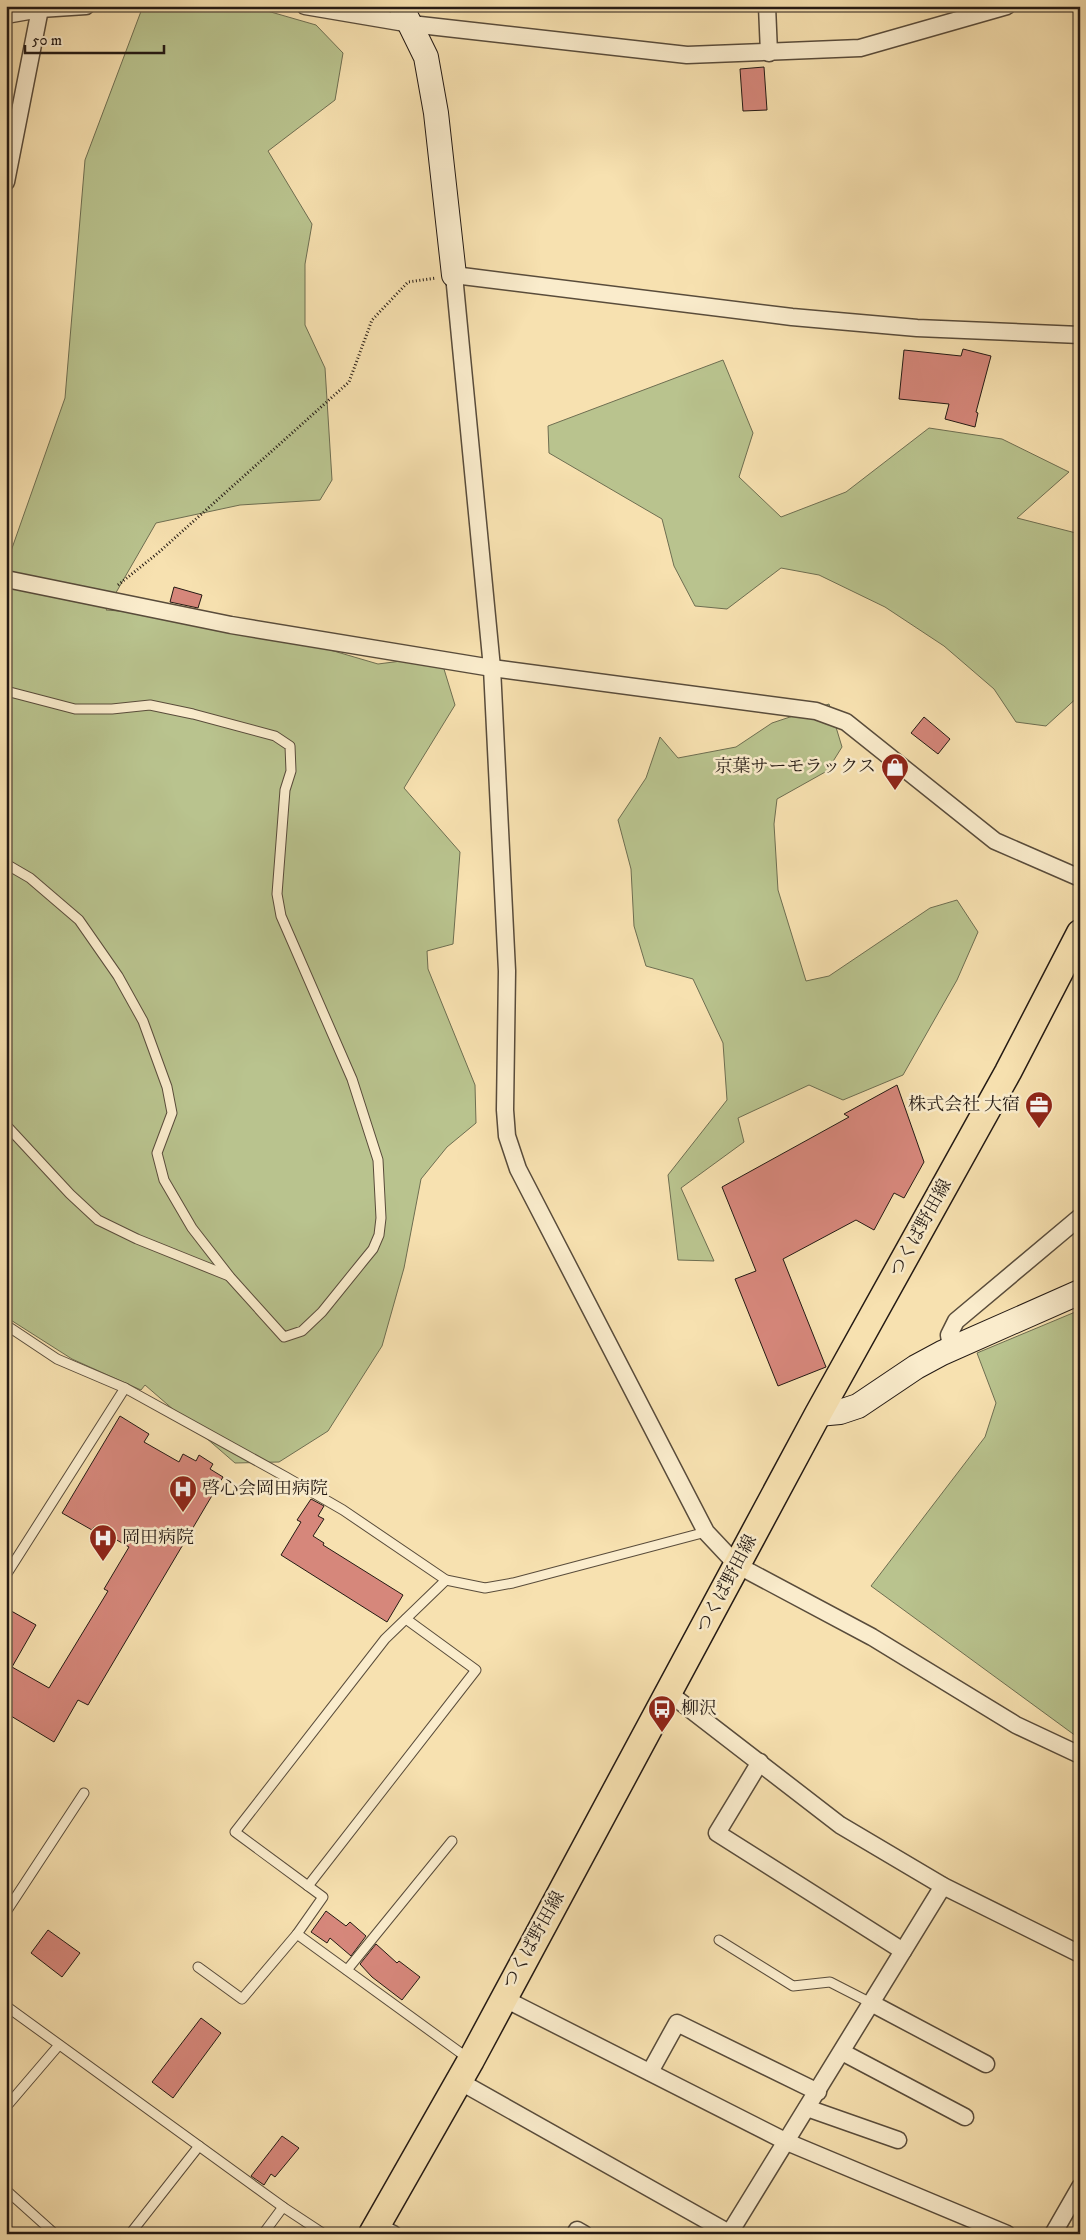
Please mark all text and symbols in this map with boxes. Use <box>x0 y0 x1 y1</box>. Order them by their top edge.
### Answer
scale bar <box>25 22 164 54</box>
text: 50 m <box>32 31 62 50</box>
shop icon: 京葉サーモラックス <box>880 752 910 791</box>
place label: 京葉サーモラックス <box>715 756 876 778</box>
office icon: 株式会社 大宿 <box>1024 1090 1054 1129</box>
place label: 株式会社 大宿 <box>908 1094 1020 1116</box>
street label: つくば野田線 <box>885 1175 957 1281</box>
hospital icon: 啓心会岡田病院 <box>168 1474 198 1513</box>
place label: 啓心会岡田病院 <box>202 1478 328 1500</box>
hospital icon: 岡田病院 <box>88 1523 118 1562</box>
place label: 岡田病院 <box>122 1527 194 1549</box>
street label: つくば野田線 <box>692 1531 762 1637</box>
bus stop icon: 柳沢 <box>647 1694 677 1733</box>
place label: 柳沢 <box>681 1698 717 1720</box>
street label: つくば野田線 <box>498 1887 570 1993</box>

